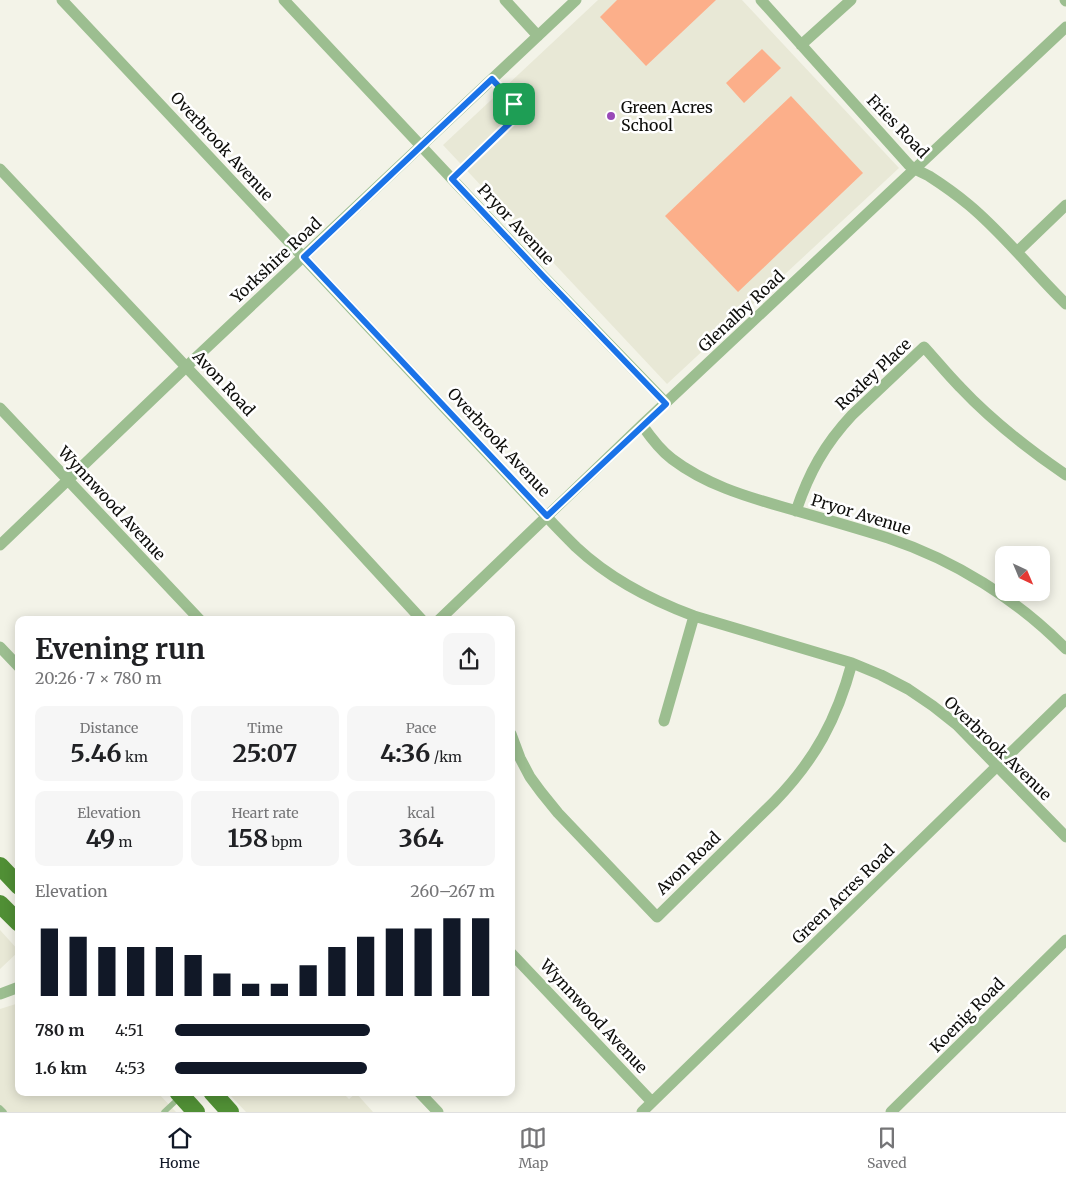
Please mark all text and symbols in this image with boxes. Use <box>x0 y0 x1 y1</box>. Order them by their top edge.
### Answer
pin <box>493 83 535 125</box>
street label: Overbrook Avenue <box>166 87 278 205</box>
icon: arrive <box>500 90 528 118</box>
street label: Fries Road <box>863 90 933 162</box>
place label: Green Acres School <box>621 97 713 135</box>
marker: Green Acres School <box>605 110 617 122</box>
street label: Pryor Avenue <box>473 179 559 269</box>
street label: Yorkshire Road <box>226 213 326 308</box>
street label: Glenalby Road <box>694 266 788 356</box>
street label: Roxley Place <box>831 334 915 414</box>
street label: Avon Road <box>188 346 259 420</box>
street label: Overbrook Avenue <box>443 383 555 501</box>
street label: Wynnwood Avenue <box>53 441 170 564</box>
street label: Pryor Avenue <box>809 489 913 539</box>
north arrow <box>995 546 1050 601</box>
map controls <box>995 546 1050 601</box>
text: Evening run <box>35 631 205 667</box>
button: share <box>443 633 495 685</box>
text: 20:26 · 7 × 780 m <box>35 668 162 688</box>
street label: Overbrook Avenue <box>940 692 1056 804</box>
text: Distance <box>80 719 138 737</box>
text: Time <box>247 719 283 737</box>
text: Pace <box>406 719 436 737</box>
text: 5.46 <box>70 737 122 769</box>
text: 25:07 <box>233 737 297 769</box>
text: 4:36 <box>380 737 430 769</box>
text: km <box>122 748 148 766</box>
text: /km <box>430 748 462 766</box>
text: Elevation <box>77 804 141 822</box>
text: Heart rate <box>232 804 299 822</box>
text: kcal <box>407 804 435 822</box>
text: 49 <box>86 822 115 854</box>
text: 158 <box>228 822 268 854</box>
text: 364 <box>398 822 444 854</box>
street label: Avon Road <box>651 827 725 899</box>
text: m <box>115 833 133 851</box>
text: bpm <box>268 833 302 851</box>
street label: Green Acres Road <box>788 840 899 948</box>
text: Elevation <box>35 881 108 901</box>
text: 260–267 m <box>410 881 495 901</box>
street label: Wynnwood Avenue <box>535 954 652 1077</box>
street label: Koenig Road <box>926 973 1009 1056</box>
text: 780 m <box>35 1020 84 1040</box>
text: 4:51 <box>115 1020 143 1040</box>
text: 1.6 km <box>35 1058 87 1078</box>
text: 4:53 <box>115 1058 145 1078</box>
tab: Home <box>159 1124 200 1172</box>
tab: Map <box>518 1124 548 1172</box>
tab: Saved <box>867 1124 907 1172</box>

